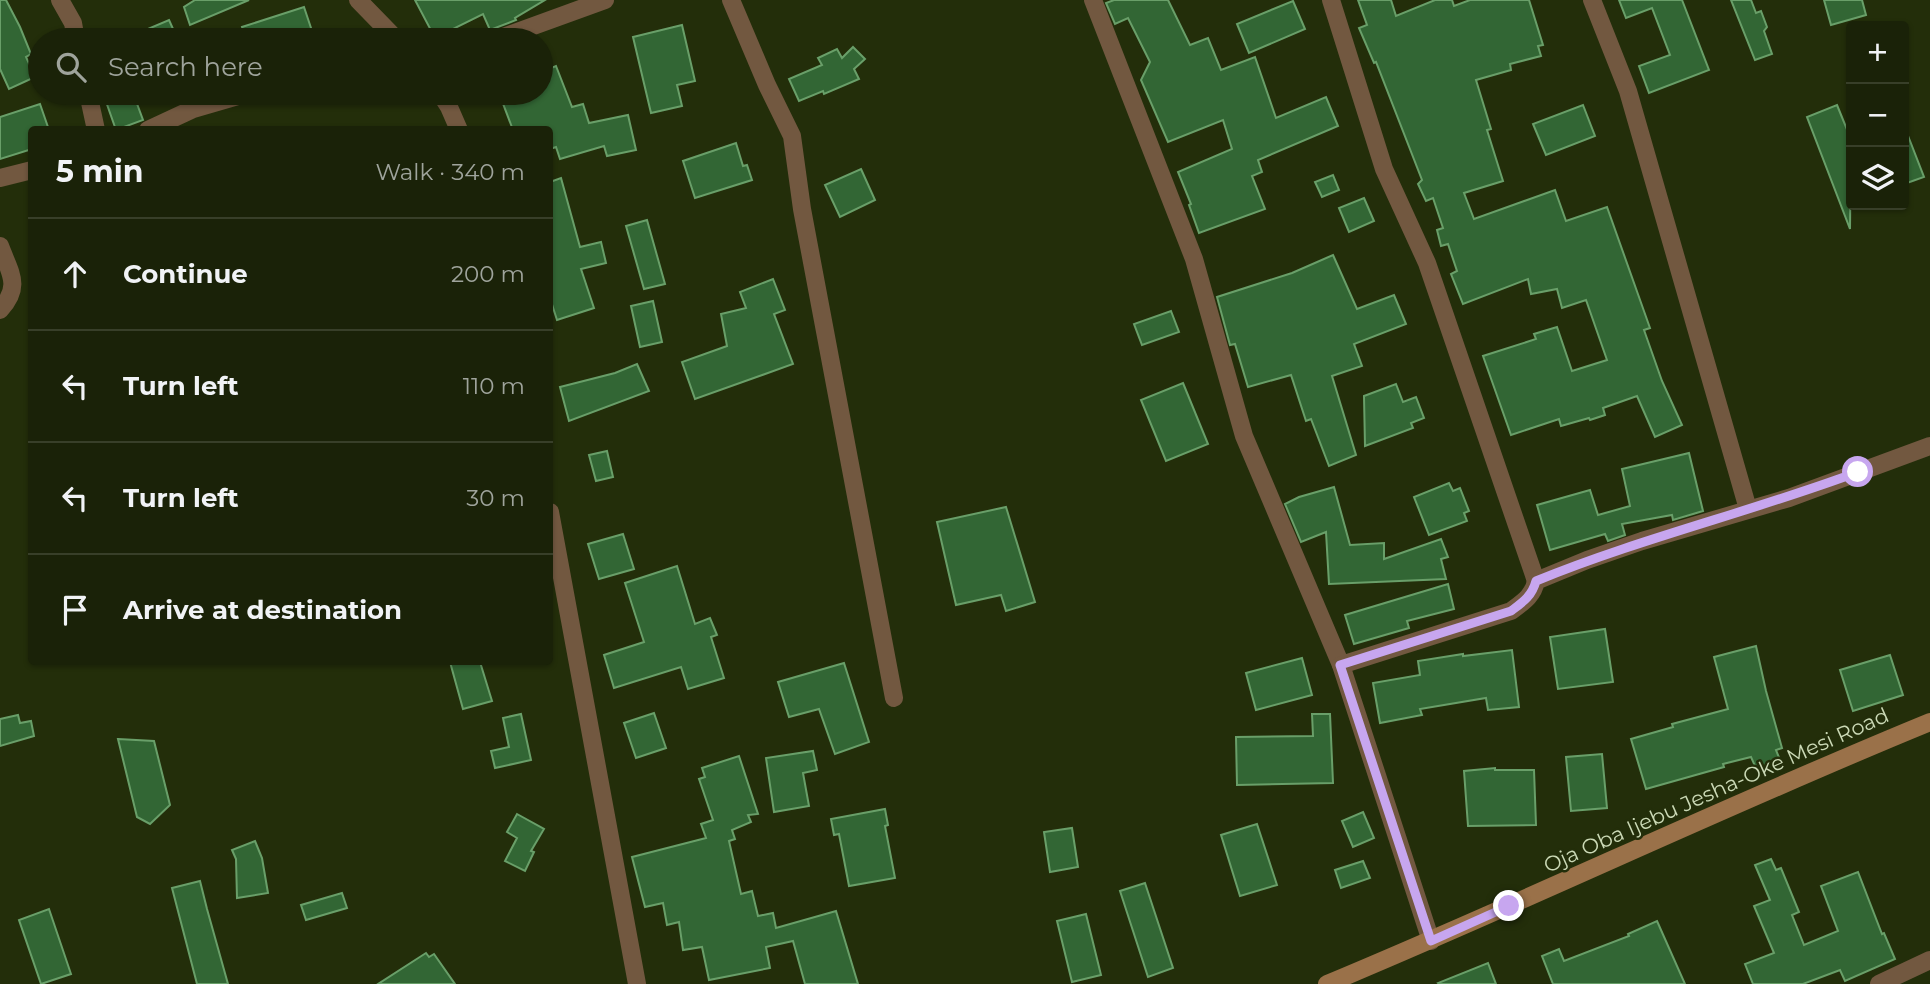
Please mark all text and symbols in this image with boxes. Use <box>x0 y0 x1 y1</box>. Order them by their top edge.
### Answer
map controls <box>1846 21 1909 210</box>
button: + <box>1846 21 1909 84</box>
search box <box>28 28 553 105</box>
icon: search <box>52 48 90 86</box>
text: Search here <box>108 51 263 83</box>
button: − <box>1846 84 1909 147</box>
button: layers <box>1846 147 1909 210</box>
text: 5 min <box>56 153 144 190</box>
text: Walk · 340 m <box>376 158 525 186</box>
icon: ahead <box>56 255 94 293</box>
text: Continue <box>123 258 248 290</box>
text: 200 m <box>451 260 525 288</box>
icon: left <box>56 367 94 405</box>
text: Turn left <box>123 370 239 402</box>
text: 110 m <box>463 372 525 400</box>
route start <box>1842 456 1873 487</box>
icon: left <box>56 479 94 517</box>
text: Turn left <box>123 482 239 514</box>
text: 30 m <box>466 484 525 512</box>
icon: arrive <box>56 591 94 629</box>
text: Arrive at destination <box>123 594 402 626</box>
street label: Oja Oba Ijebu Jesha-Oke Mesi Road <box>1540 702 1892 878</box>
route end <box>1493 890 1524 921</box>

